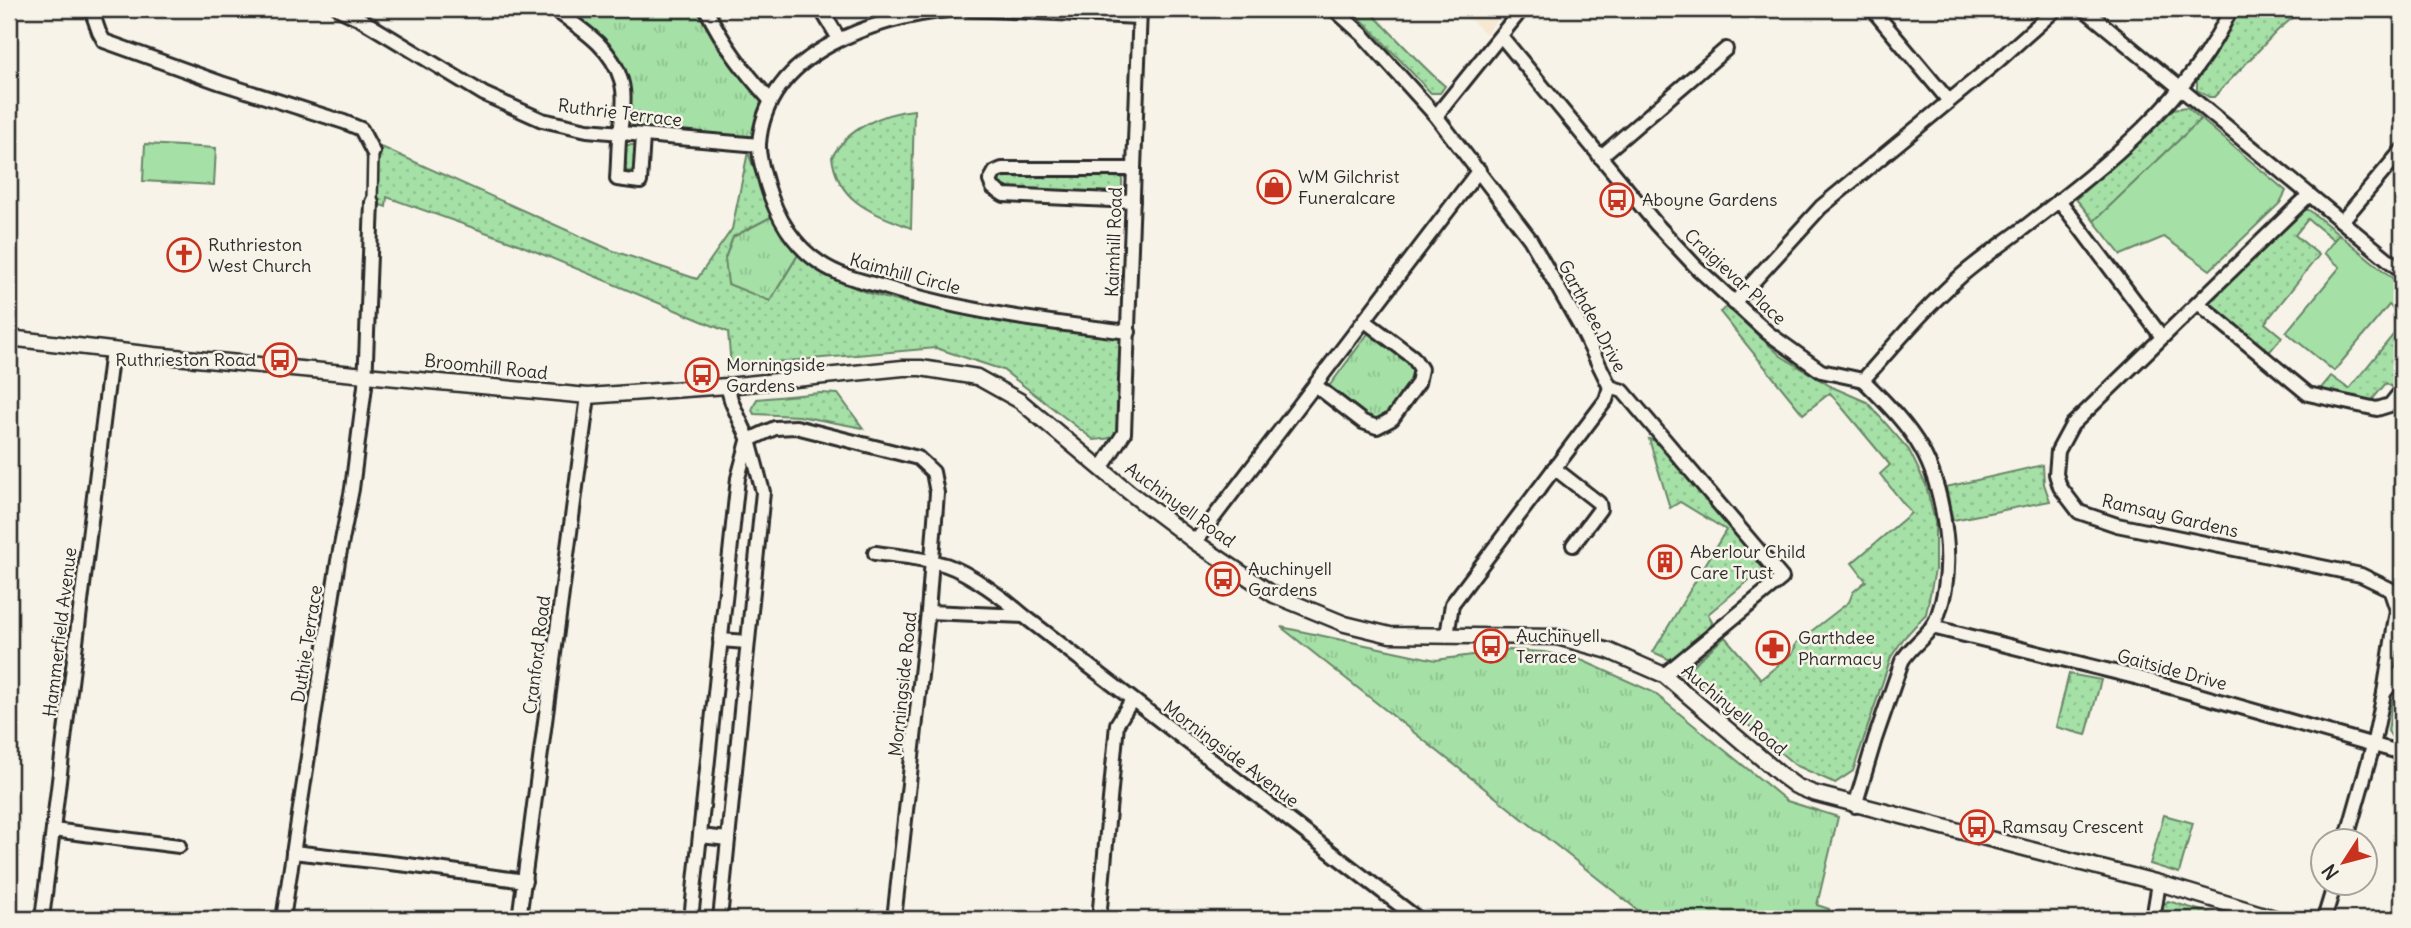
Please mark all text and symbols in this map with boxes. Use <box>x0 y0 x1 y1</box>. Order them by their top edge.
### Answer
street label: Ruthrie Terrace <box>557 93 683 132</box>
place label: WM Gilchrist Funeralcare <box>1298 165 1400 209</box>
shop icon: WM Gilchrist Funeralcare <box>1255 168 1293 206</box>
bus stop icon: Aboyne Gardens <box>1598 181 1636 219</box>
street label: Kaimhill Road <box>1100 186 1127 297</box>
place label: Aboyne Gardens <box>1642 188 1777 211</box>
street label: Craigievar Place <box>1680 224 1791 330</box>
place label: Ruthrieston West Church <box>208 233 311 277</box>
church icon: Ruthrieston West Church <box>165 236 203 274</box>
street label: Kaimhill Circle <box>847 248 963 299</box>
street label: Garthdee Drive <box>1553 256 1632 376</box>
bus stop icon: Ruthrieston Road <box>261 341 299 379</box>
place label: Ruthrieston Road <box>115 348 256 371</box>
street label: Broomhill Road <box>423 349 549 384</box>
place label: Morningside Gardens <box>726 353 825 397</box>
bus stop icon: Morningside Gardens <box>683 356 721 394</box>
street label: Auchinyell Road <box>1121 457 1240 552</box>
street label: Ramsay Gardens <box>2100 489 2241 542</box>
place label: Aberlour Child Care Trust <box>1690 540 1806 584</box>
building icon: Aberlour Child Care Trust <box>1646 543 1684 581</box>
street label: Hammerfield Avenue <box>38 546 81 718</box>
place label: Auchinyell Gardens <box>1248 557 1332 601</box>
bus stop icon: Auchinyell Gardens <box>1204 560 1242 598</box>
street label: Duthie Terrace <box>286 583 327 704</box>
street label: Cranford Road <box>518 594 555 716</box>
street label: Morningside Road <box>883 610 922 758</box>
place label: Auchinyell Terrace <box>1516 624 1600 668</box>
place label: Garthdee Pharmacy <box>1798 626 1882 670</box>
bus stop icon: Auchinyell Terrace <box>1472 627 1510 665</box>
pharmacy icon: Garthdee Pharmacy <box>1754 629 1792 667</box>
street label: Gaitside Drive <box>2115 644 2230 695</box>
street label: Auchinyell Road <box>1677 659 1792 761</box>
street label: Morningside Avenue <box>1159 695 1304 812</box>
bus stop icon: Ramsay Crescent <box>1958 808 1996 846</box>
place label: Ramsay Crescent <box>2002 815 2144 838</box>
north arrow <box>2310 827 2380 897</box>
text: N <box>2317 860 2344 884</box>

